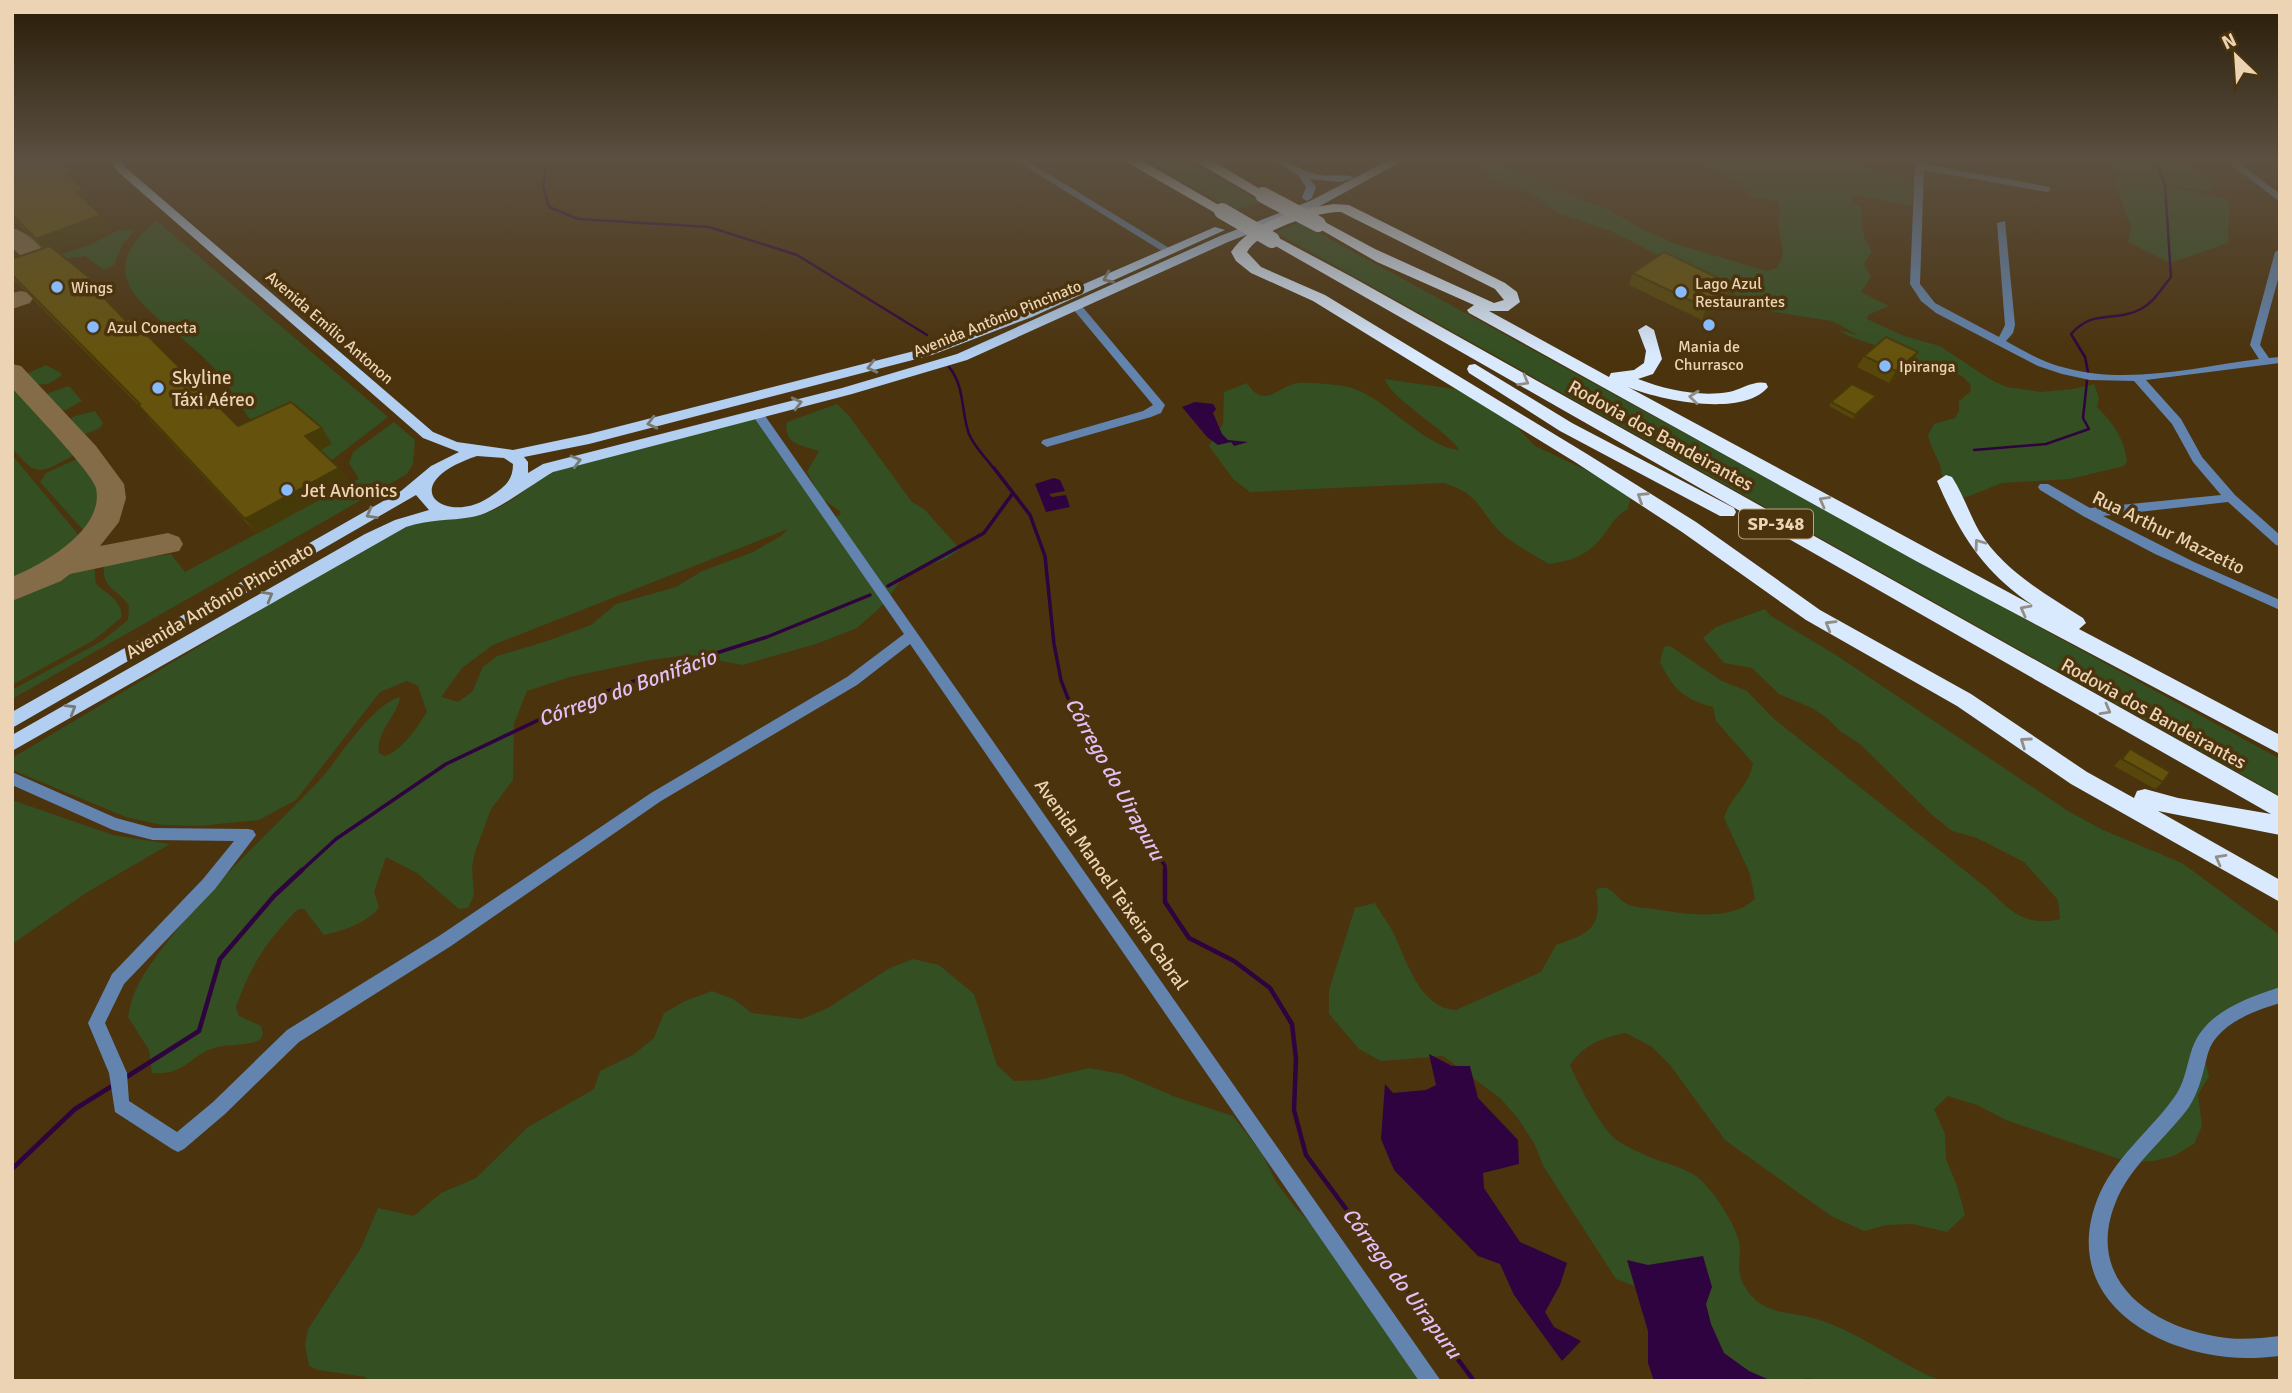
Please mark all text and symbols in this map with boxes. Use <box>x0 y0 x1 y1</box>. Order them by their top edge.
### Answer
north arrow <box>2201 21 2271 91</box>
text: N <box>2218 28 2240 55</box>
street label: Avenida Emílio Antonon <box>261 267 397 389</box>
one-way arrow <box>1102 270 1115 284</box>
place label: Lago Azul Restaurantes <box>1695 274 1785 312</box>
street label: Avenida Antônio Pincinato <box>910 276 1084 362</box>
place label: Wings <box>71 278 113 298</box>
marker: Wings <box>49 279 65 295</box>
marker: Lago Azul Restaurantes <box>1673 284 1689 300</box>
marker: Mania de Churrasco <box>1701 317 1717 333</box>
place label: Azul Conecta <box>107 318 197 338</box>
marker: Azul Conecta <box>85 319 101 335</box>
place label: Mania de Churrasco <box>1674 337 1744 375</box>
place label: Ipiranga <box>1899 357 1956 377</box>
marker: Ipiranga <box>1877 358 1893 374</box>
one-way arrow <box>866 359 878 373</box>
place label: Skyline Táxi Aéreo <box>172 366 255 412</box>
one-way arrow <box>1517 373 1529 386</box>
street label: Rodovia dos Bandeirantes <box>1564 375 1757 497</box>
marker: Skyline Táxi Aéreo <box>150 380 166 396</box>
one-way arrow <box>1688 390 1699 405</box>
one-way arrow <box>790 397 802 411</box>
one-way arrow <box>646 415 658 429</box>
one-way arrow <box>570 455 582 469</box>
place label: Jet Avionics <box>301 479 397 503</box>
marker: Jet Avionics <box>279 482 295 498</box>
street label: Rua Arthur Mazzetto <box>2088 486 2249 580</box>
one-way arrow <box>1637 493 1650 506</box>
one-way arrow <box>1819 496 1832 509</box>
one-way arrow <box>366 506 379 519</box>
road number: SP-348 <box>1739 510 1813 538</box>
street label: Avenida Antônio Pincinato <box>121 537 318 665</box>
one-way arrow <box>1975 540 1987 552</box>
one-way arrow <box>261 591 274 604</box>
one-way arrow <box>2019 604 2032 618</box>
one-way arrow <box>1825 620 1838 633</box>
water label: Córrego do Bonifácio <box>535 643 720 732</box>
street label: Rodovia dos Bandeirantes <box>2057 653 2250 775</box>
water label: Córrego do Uirapuru <box>1059 693 1171 866</box>
one-way arrow <box>2099 702 2111 715</box>
one-way arrow <box>63 704 76 717</box>
one-way arrow <box>2020 738 2033 750</box>
street label: Avenida Manoel Teixeira Cabral <box>1029 774 1193 995</box>
one-way arrow <box>2215 854 2228 867</box>
water label: Córrego do Uirapuru <box>1337 1202 1468 1365</box>

